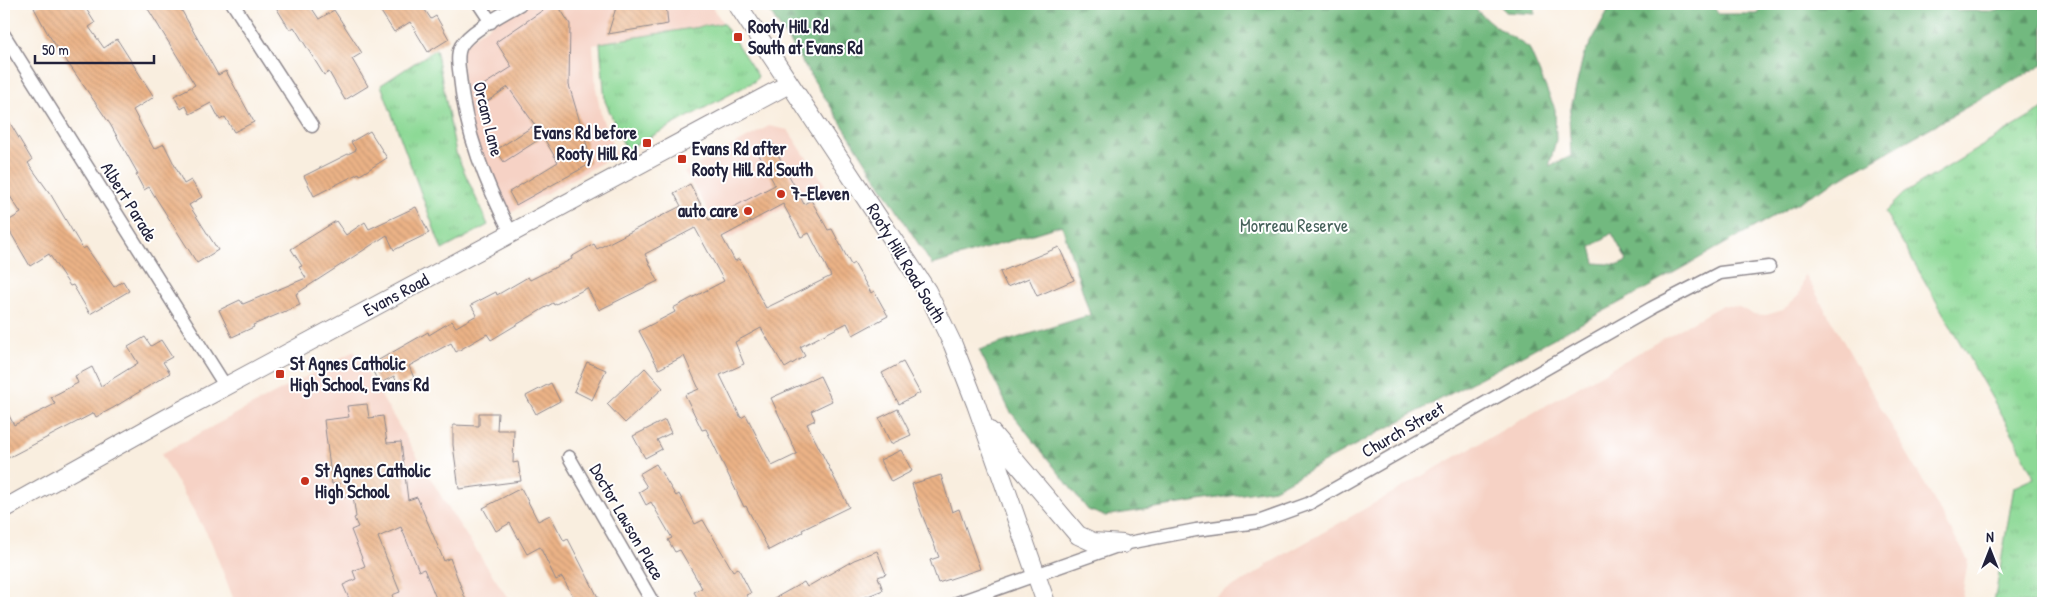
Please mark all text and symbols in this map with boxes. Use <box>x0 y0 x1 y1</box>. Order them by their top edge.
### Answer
place label: Rooty Hill Rd South at Evans Rd <box>748 14 863 60</box>
marker: Rooty Hill Rd South at Evans Rd <box>732 31 744 43</box>
scale bar <box>35 32 154 64</box>
text: 50 m <box>42 39 69 60</box>
street label: Orcam Lane <box>467 79 510 159</box>
place label: Evans Rd before Rooty Hill Rd <box>534 120 638 167</box>
place label: Evans Rd after Rooty Hill Rd South <box>692 136 813 183</box>
marker: Evans Rd before Rooty Hill Rd <box>641 137 653 149</box>
marker: Evans Rd after Rooty Hill Rd South <box>676 153 688 165</box>
street label: Albert Parade <box>95 157 164 246</box>
place label: 7-Eleven <box>790 181 850 206</box>
marker: 7-Eleven <box>775 188 787 200</box>
place label: auto care <box>678 198 739 223</box>
street label: Rooty Hill Road South <box>861 198 952 327</box>
marker: auto care <box>742 205 754 217</box>
park label: Morreau Reserve <box>1240 213 1348 238</box>
street label: Evans Road <box>359 267 433 322</box>
place label: St Agnes Catholic High School, Evans Rd <box>290 351 429 398</box>
marker: St Agnes Catholic High School, Evans Rd <box>274 368 286 380</box>
street label: Church Street <box>1357 395 1450 463</box>
place label: St Agnes Catholic High School <box>315 458 432 505</box>
street label: Doctor Lawson Place <box>584 459 671 585</box>
marker: St Agnes Catholic High School <box>299 475 311 487</box>
north arrow <box>1964 524 2014 574</box>
text: N <box>1986 527 1994 546</box>

